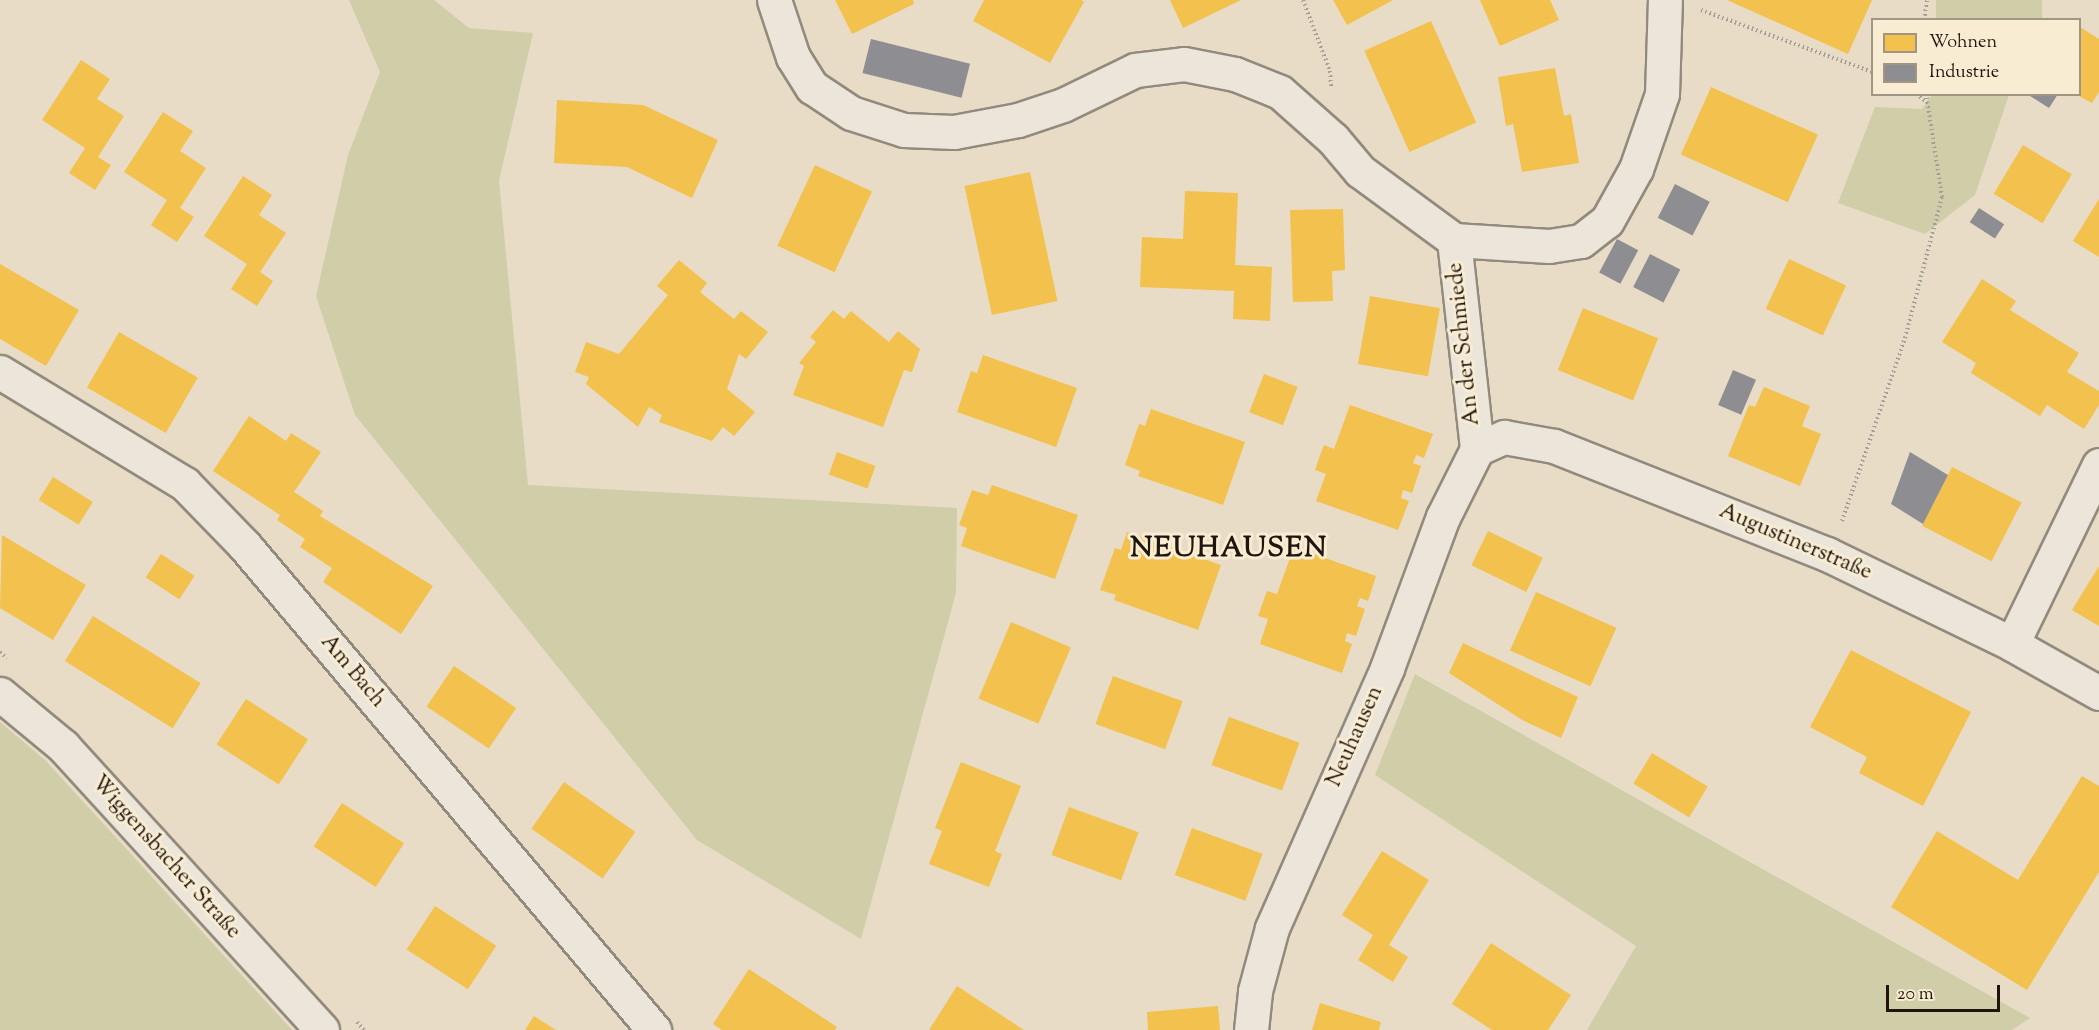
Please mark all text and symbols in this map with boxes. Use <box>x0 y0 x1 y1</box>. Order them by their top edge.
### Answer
legend <box>1871 18 2081 96</box>
text: Wohnen <box>1929 30 1997 56</box>
text: Industrie <box>1929 60 1999 86</box>
street label: An der Schmiede <box>1443 261 1487 427</box>
street label: Augustinerstraße <box>1715 499 1875 587</box>
district label: NEUHAUSEN <box>1130 532 1328 566</box>
street label: Am Bach <box>314 630 390 714</box>
street label: Neuhausen <box>1322 683 1390 791</box>
street label: Wiggensbacher Straße <box>85 771 245 945</box>
scale bar <box>1889 973 2003 1011</box>
text: 20 m <box>1897 982 1934 1008</box>

